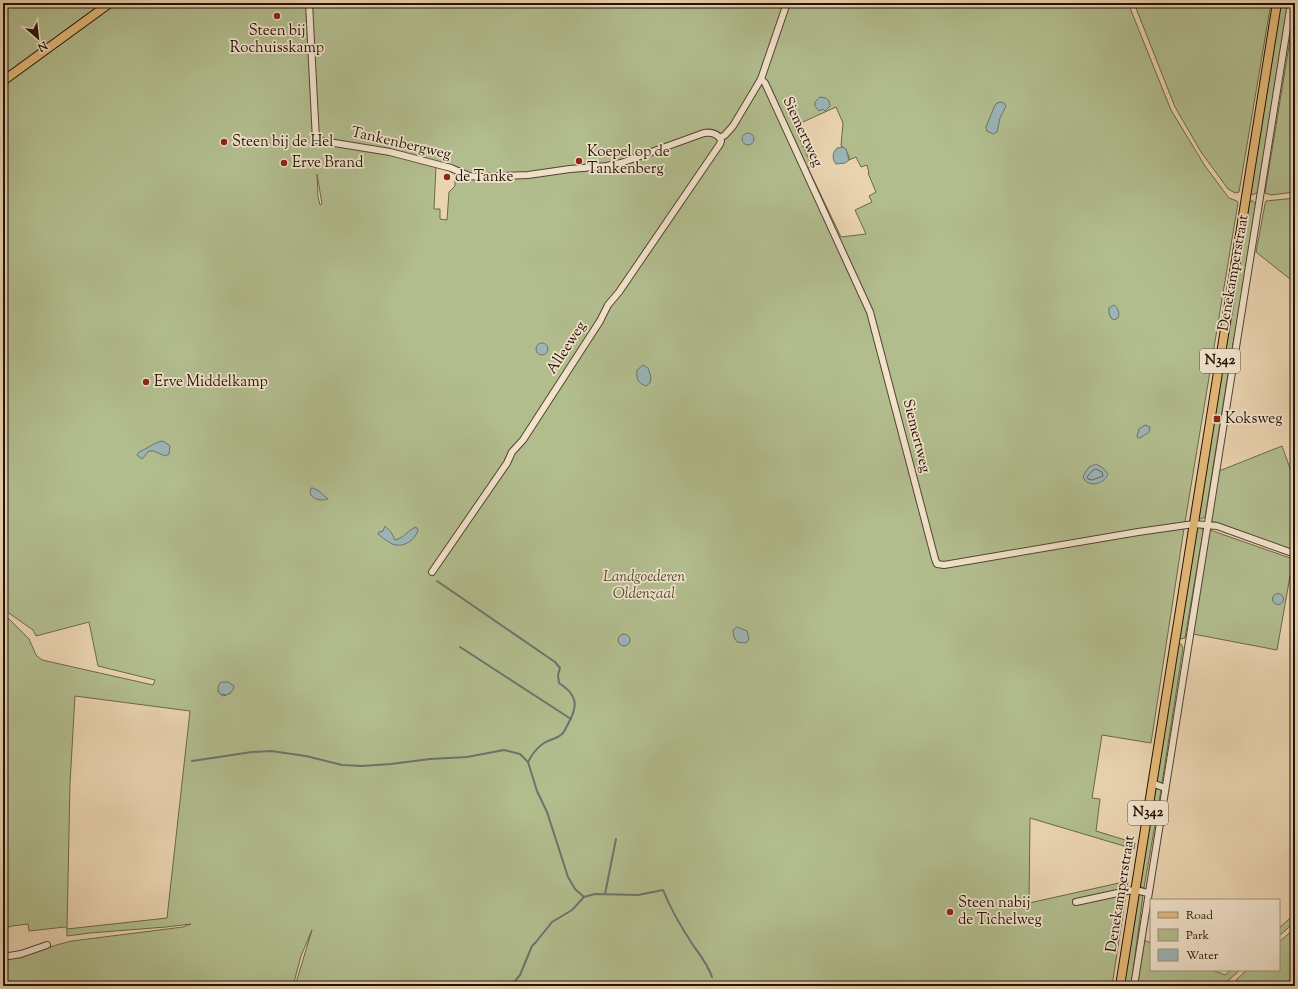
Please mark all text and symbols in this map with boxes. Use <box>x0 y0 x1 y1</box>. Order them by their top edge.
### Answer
marker: Steen bij Rochuisskamp <box>272 11 282 21</box>
north arrow <box>18 18 58 58</box>
place label: Steen bij Rochuisskamp <box>230 21 324 59</box>
text: N <box>34 36 51 55</box>
street label: Siemertweg <box>777 93 827 171</box>
street label: Tankenbergweg <box>349 122 453 166</box>
place label: Steen bij de Hel <box>232 132 333 153</box>
marker: Steen bij de Hel <box>219 137 229 147</box>
place label: Koepel op de Tankenberg <box>587 142 670 180</box>
place label: Erve Brand <box>292 153 364 174</box>
marker: Koepel op de Tankenberg <box>574 156 584 166</box>
marker: Erve Brand <box>279 158 289 168</box>
place label: de Tanke <box>455 167 513 188</box>
marker: de Tanke <box>442 172 452 182</box>
street label: Denekamperstraat <box>1213 213 1255 333</box>
street label: Alleeweg <box>542 317 592 379</box>
road number: N342 <box>1200 349 1240 373</box>
place label: Erve Middelkamp <box>154 372 268 393</box>
marker: Erve Middelkamp <box>141 377 151 387</box>
street label: Siemertweg <box>897 397 935 475</box>
place label: Koksweg <box>1225 409 1283 430</box>
marker: Koksweg <box>1212 414 1222 424</box>
park label: Landgoederen Oldenzaal <box>603 567 685 605</box>
road number: N342 <box>1128 801 1168 825</box>
street label: Denekamperstraat <box>1101 834 1141 954</box>
place label: Steen nabij de Tichelweg <box>958 893 1042 931</box>
legend <box>1150 899 1280 971</box>
marker: Steen nabij de Tichelweg <box>945 907 955 917</box>
text: Road <box>1186 907 1213 925</box>
text: Park <box>1186 927 1209 945</box>
text: Water <box>1186 947 1219 965</box>

